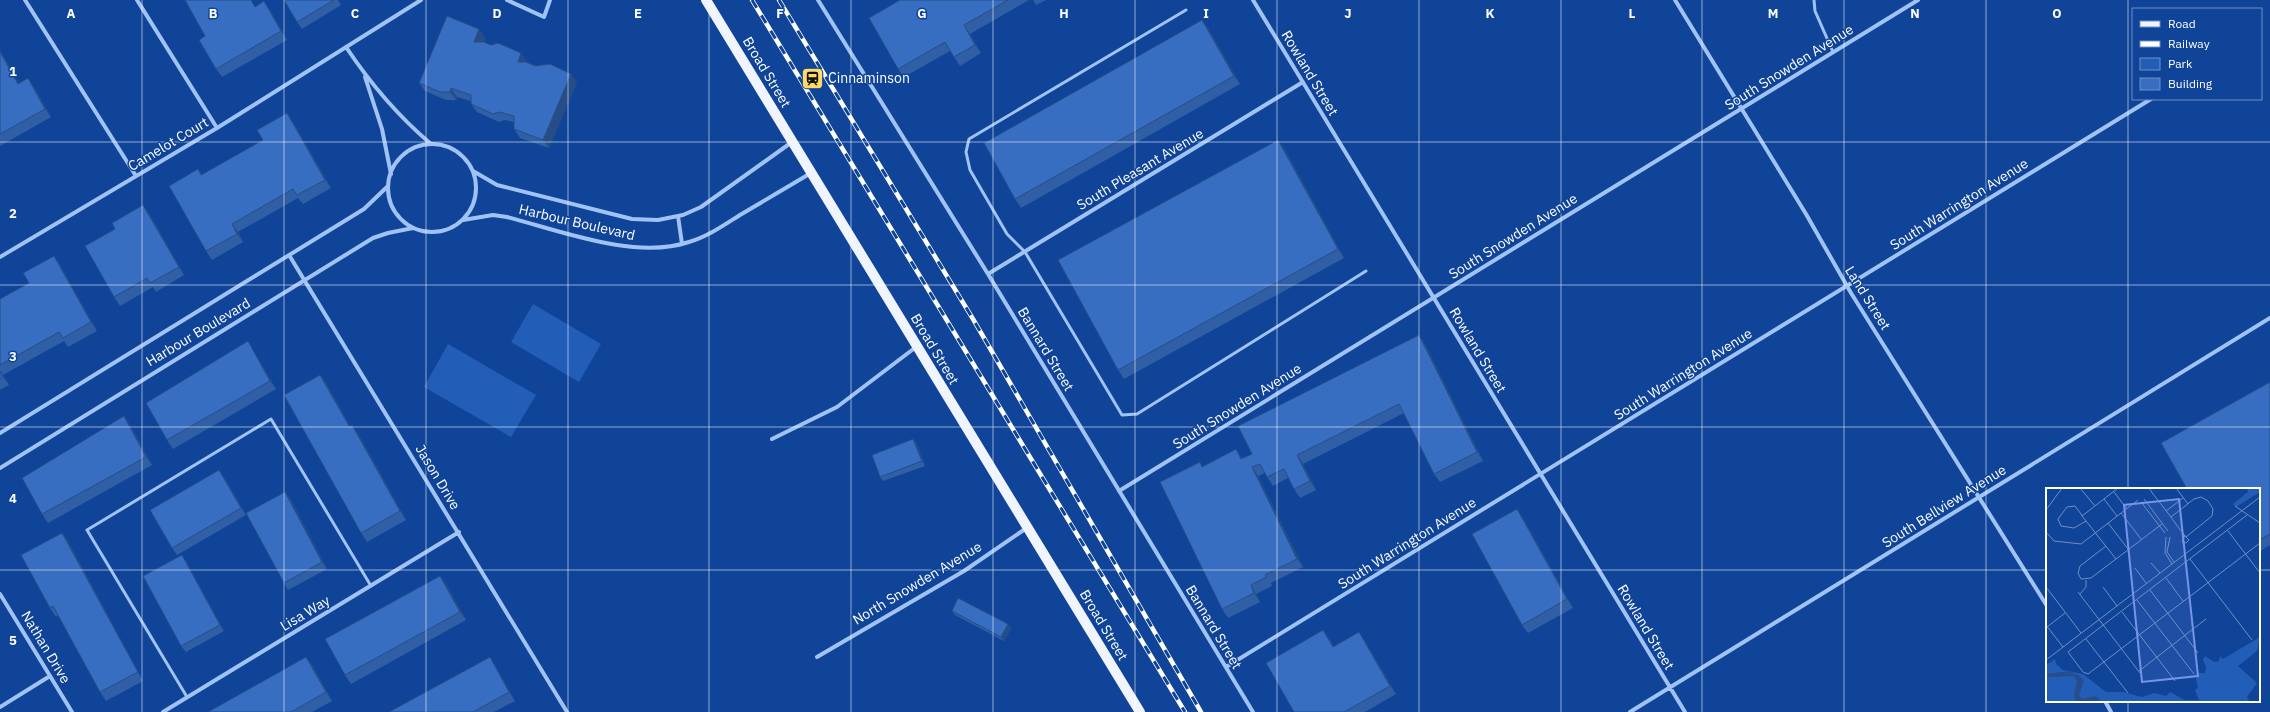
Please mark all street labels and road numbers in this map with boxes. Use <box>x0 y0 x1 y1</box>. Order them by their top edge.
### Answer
street label: South Snowden Avenue <box>1721 20 1857 114</box>
street label: Rowland Street <box>1277 27 1343 119</box>
street label: Broad Street <box>739 33 795 111</box>
street label: Camelot Court <box>125 113 212 175</box>
street label: South Pleasant Avenue <box>1073 124 1207 214</box>
street label: South Warrington Avenue <box>1886 154 2032 254</box>
street label: South Snowden Avenue <box>1445 189 1581 283</box>
street label: Harbour Boulevard <box>517 200 637 244</box>
street label: Land Street <box>1841 263 1895 333</box>
street label: Harbour Boulevard <box>143 294 253 370</box>
street label: Bannard Street <box>1014 304 1078 394</box>
street label: Rowland Street <box>1445 304 1511 396</box>
street label: Broad Street <box>907 310 963 388</box>
street label: South Warrington Avenue <box>1610 324 1756 424</box>
street label: South Snowden Avenue <box>1169 359 1305 453</box>
street label: Jason Drive <box>411 441 465 513</box>
street label: South Bellview Avenue <box>1879 460 2010 552</box>
street label: South Warrington Avenue <box>1334 493 1480 593</box>
street label: North Snowden Avenue <box>849 537 985 629</box>
street label: Rowland Street <box>1613 581 1679 673</box>
street label: Bannard Street <box>1182 582 1246 672</box>
street label: Broad Street <box>1076 586 1132 664</box>
street label: Lisa Way <box>277 591 333 635</box>
street label: Nathan Drive <box>17 607 75 687</box>

